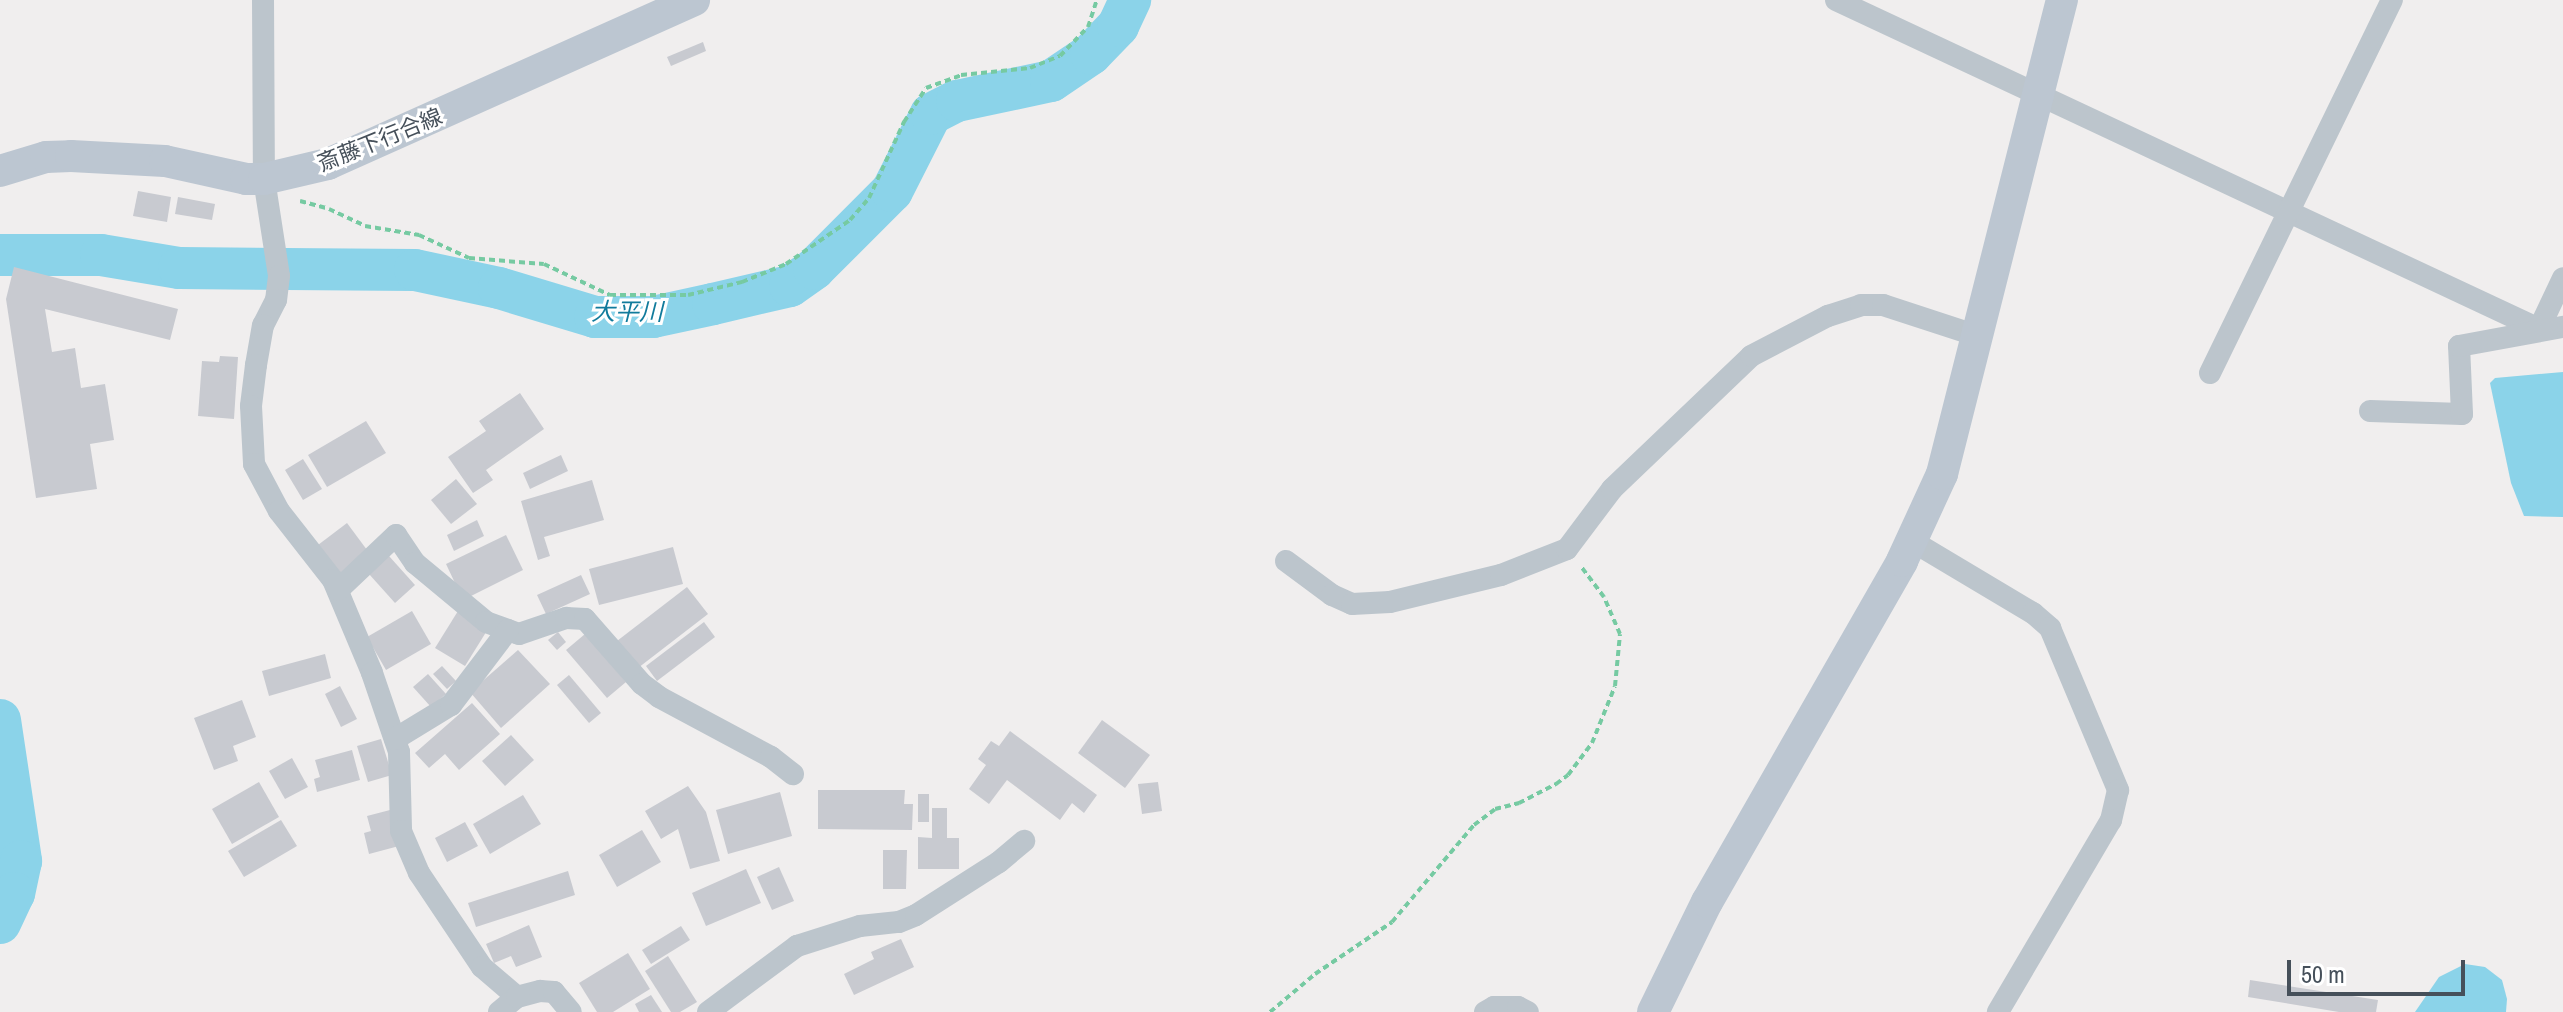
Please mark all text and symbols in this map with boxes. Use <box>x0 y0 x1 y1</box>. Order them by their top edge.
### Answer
street label: 斎藤下行合線 <box>314 103 446 177</box>
water label: 大平川 <box>591 298 663 326</box>
scale bar <box>2291 944 2469 994</box>
text: 50 m <box>2301 958 2345 990</box>

